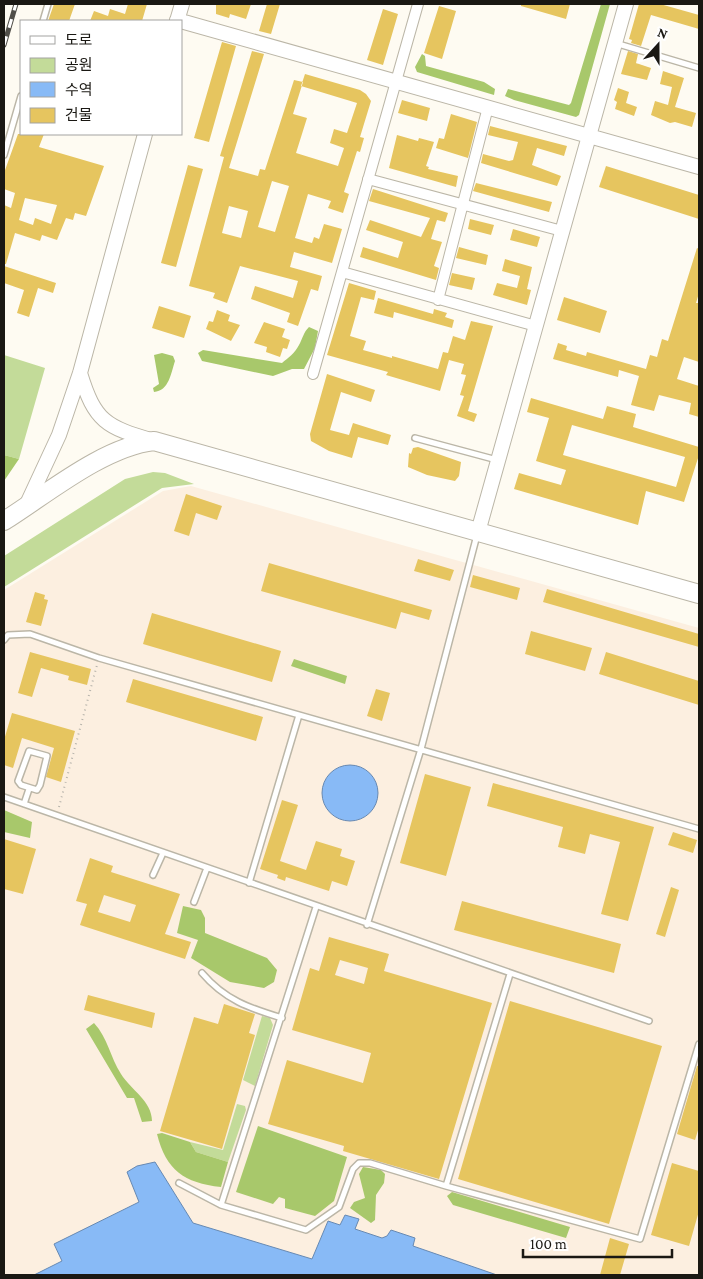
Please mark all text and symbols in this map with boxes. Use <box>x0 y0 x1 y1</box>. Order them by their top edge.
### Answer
legend <box>20 20 182 135</box>
north arrow <box>633 20 683 70</box>
text: N <box>655 24 670 42</box>
text: 도로 <box>65 32 93 48</box>
text: 공원 <box>65 57 93 73</box>
text: 수역 <box>65 82 93 98</box>
text: 건물 <box>65 107 93 123</box>
scale bar <box>523 1226 672 1258</box>
text: 100 m <box>530 1236 567 1252</box>

